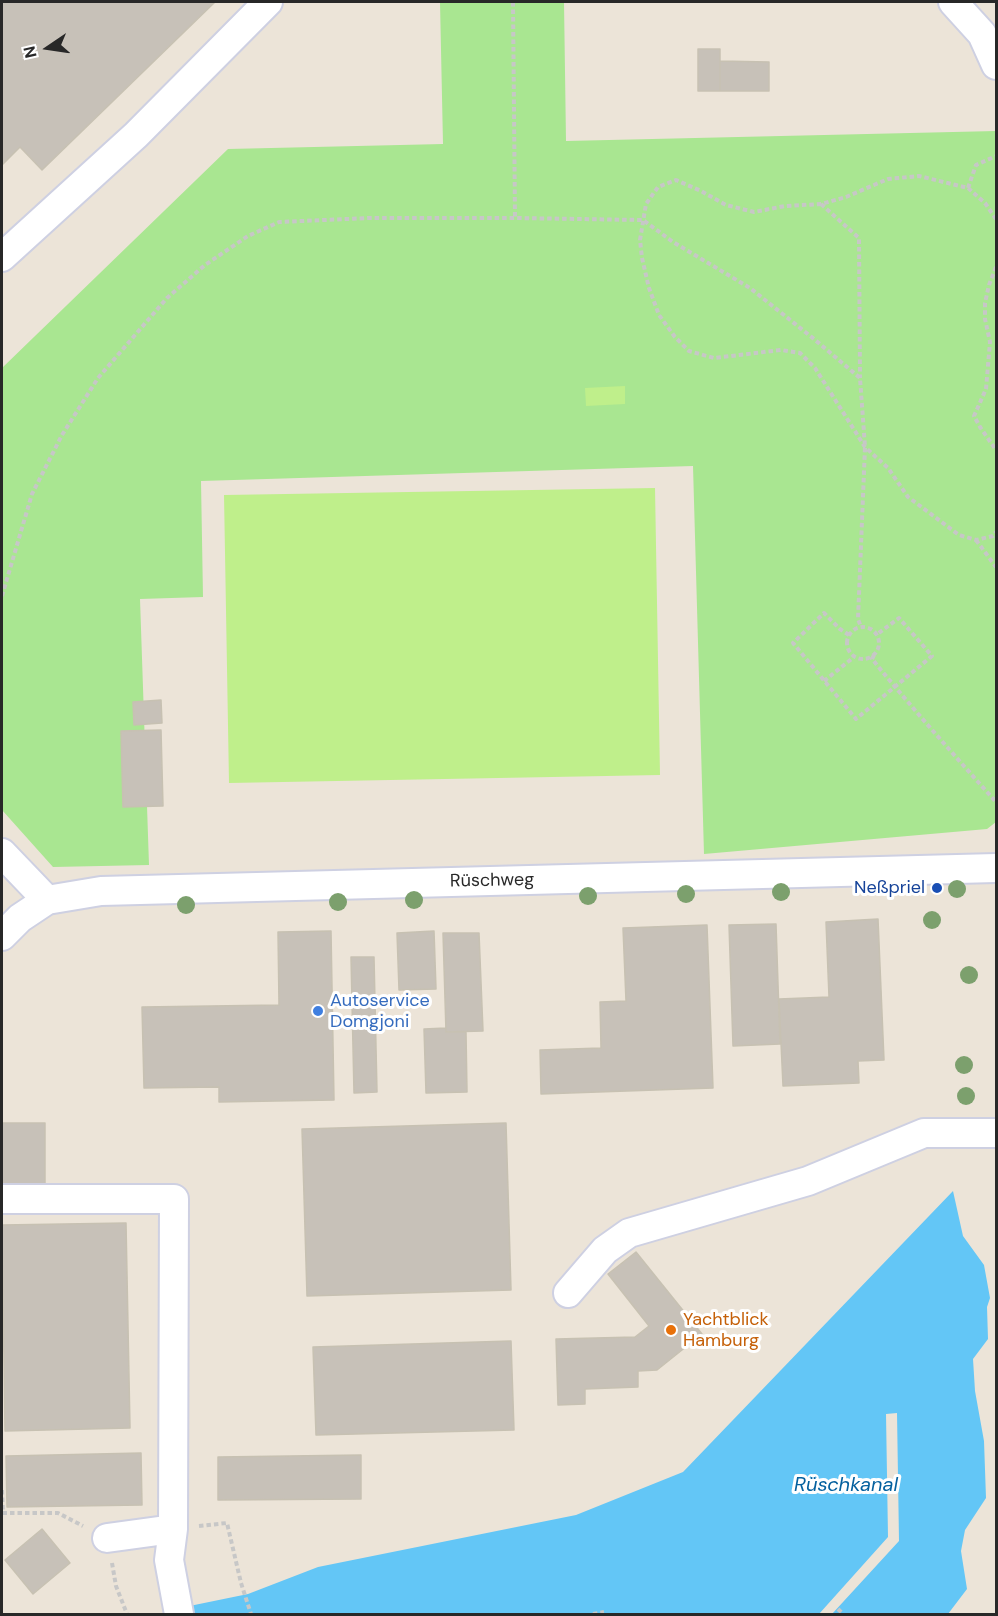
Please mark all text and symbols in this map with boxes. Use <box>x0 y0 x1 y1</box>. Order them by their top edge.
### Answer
north arrow <box>18 18 78 78</box>
text: N <box>18 44 42 60</box>
street label: Rüschweg <box>450 869 534 893</box>
place label: Neßpriel <box>854 877 925 899</box>
marker: Neßpriel <box>930 881 944 895</box>
place label: Autoservice Domgjoni <box>330 990 430 1032</box>
marker: Autoservice Domgjoni <box>311 1004 325 1018</box>
place label: Yachtblick Hamburg <box>683 1309 769 1352</box>
marker: Yachtblick Hamburg <box>664 1323 678 1337</box>
water label: Rüschkanal <box>794 1474 898 1498</box>

